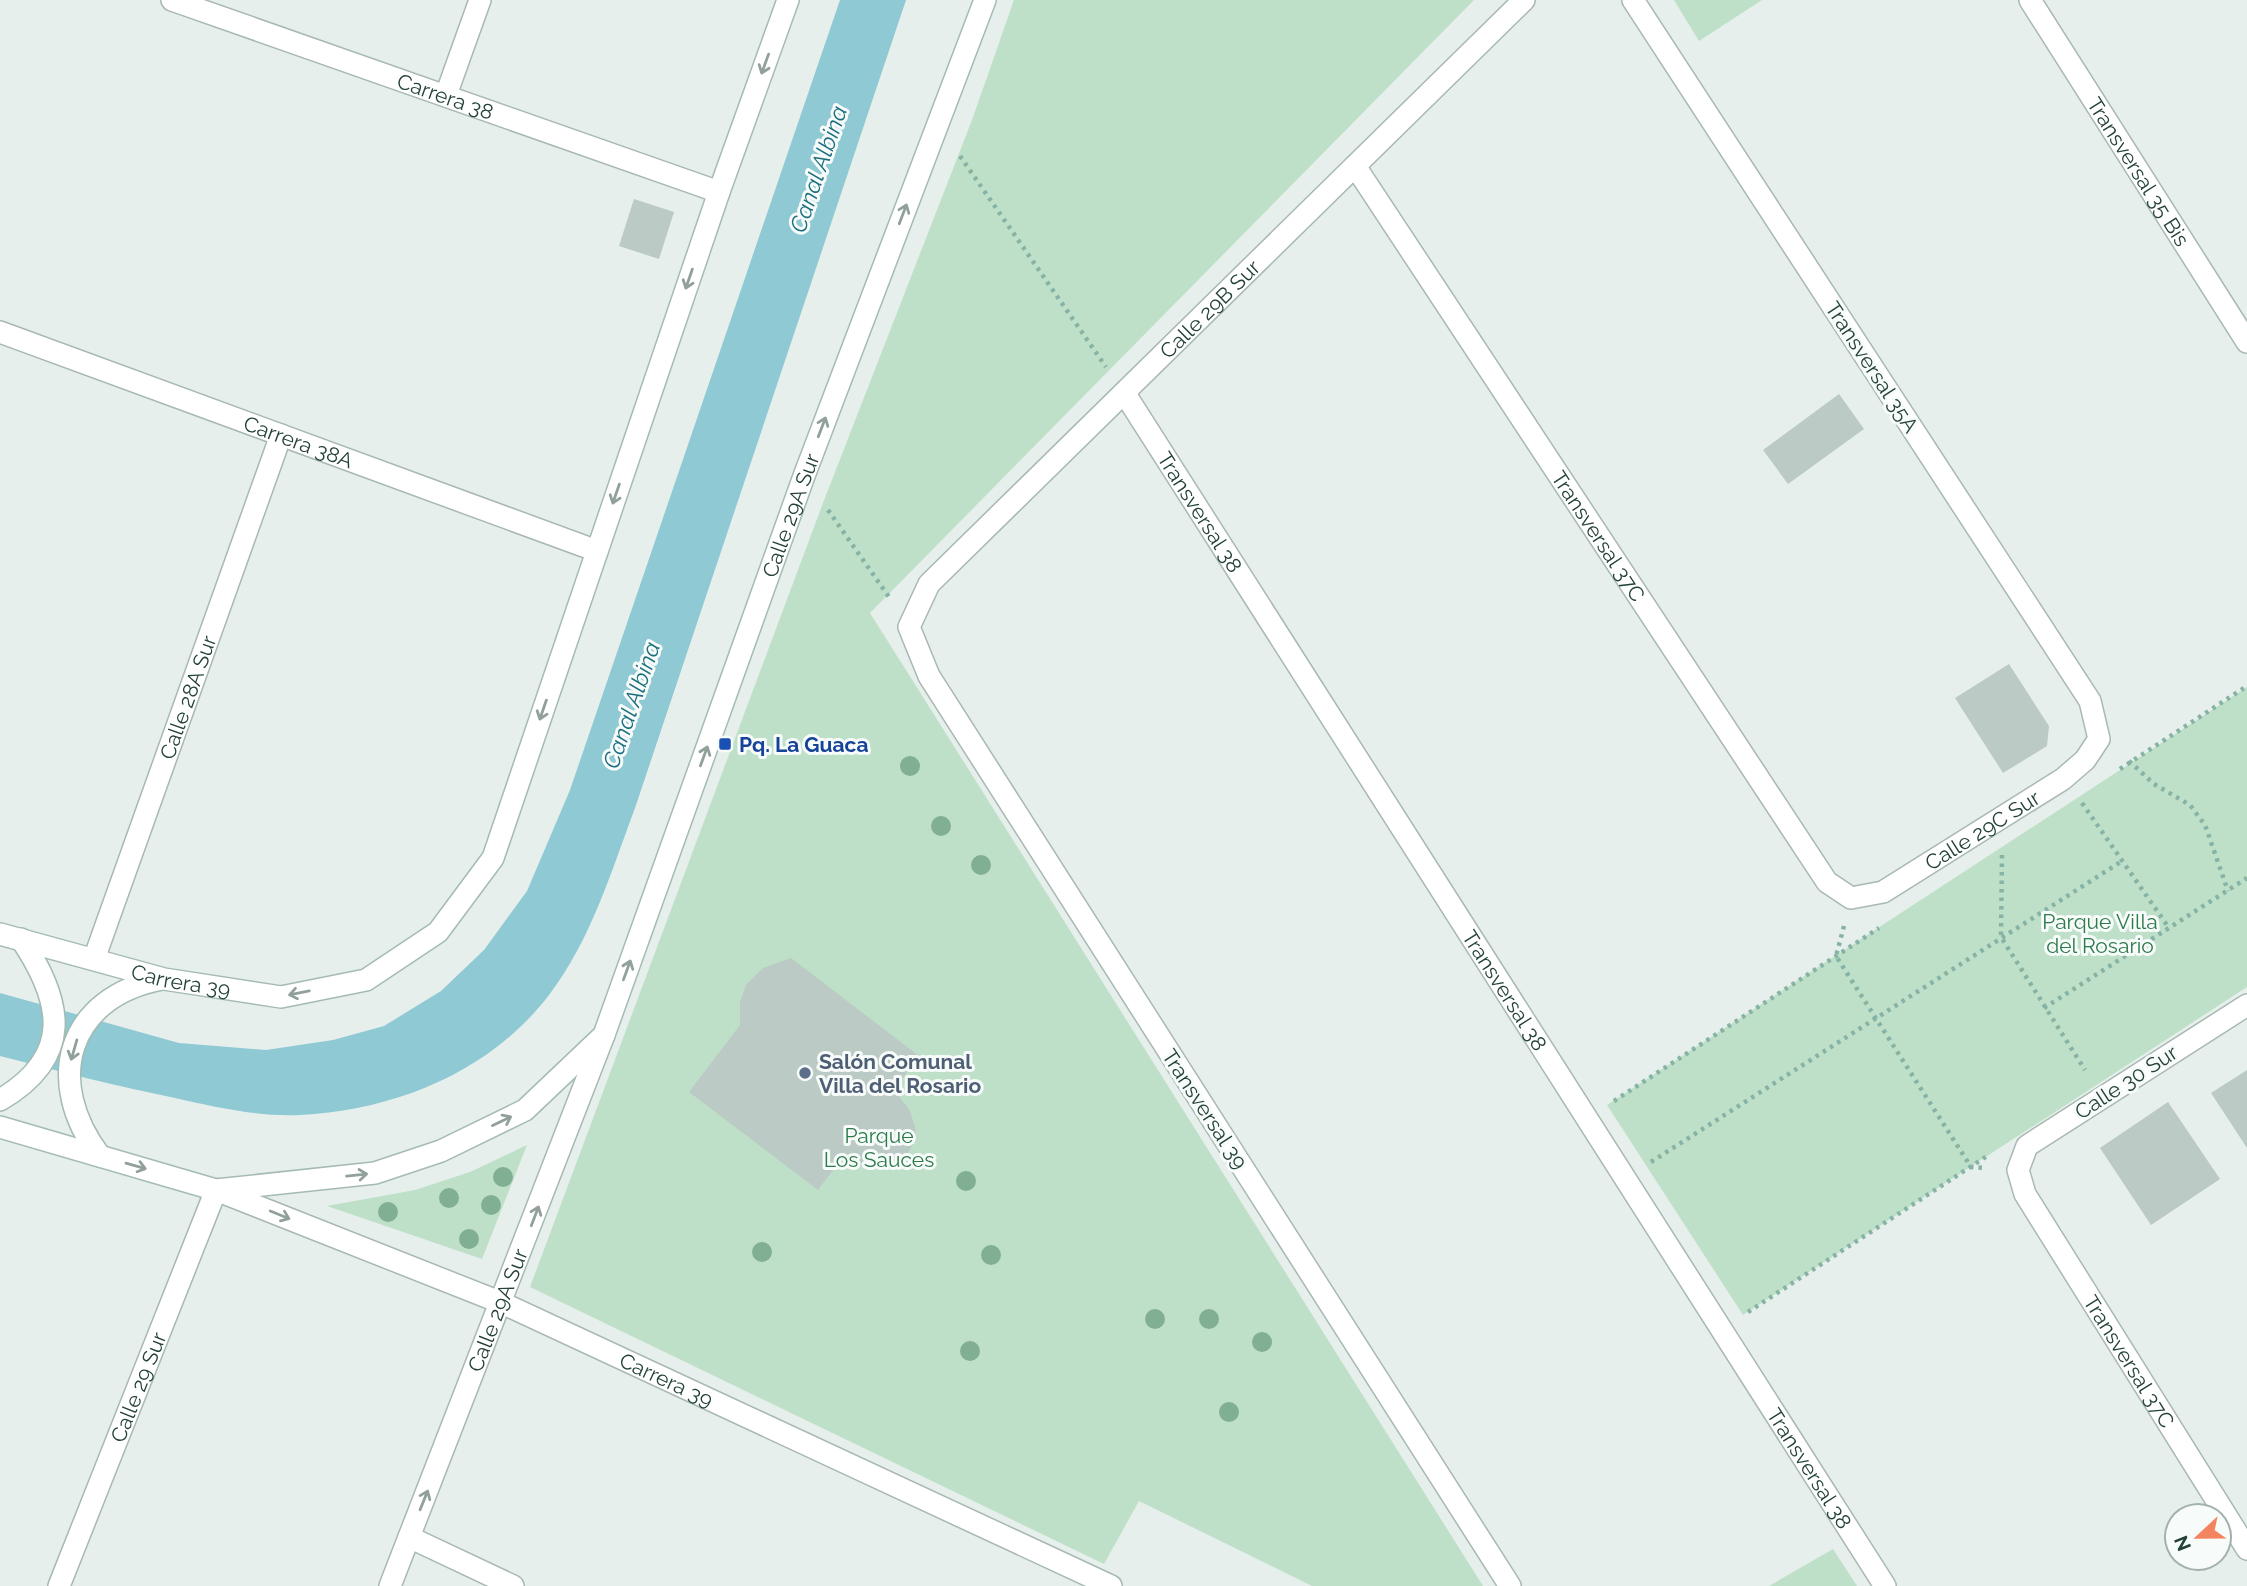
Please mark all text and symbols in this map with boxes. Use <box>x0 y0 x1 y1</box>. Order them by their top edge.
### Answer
one-way arrow <box>758 53 770 75</box>
street label: Carrera 38 <box>394 68 497 124</box>
street label: Transversal 35 Bis <box>2082 92 2195 250</box>
water label: Canal Albina <box>784 102 852 236</box>
one-way arrow <box>897 203 910 225</box>
street label: Calle 29B Sur <box>1154 254 1265 363</box>
one-way arrow <box>682 267 694 289</box>
street label: Transversal 35A <box>1820 297 1924 437</box>
street label: Carrera 38A <box>241 410 357 473</box>
one-way arrow <box>817 416 830 438</box>
street label: Transversal 38 <box>1153 447 1248 577</box>
street label: Calle 29A Sur <box>756 449 824 580</box>
street label: Transversal 37C <box>1547 466 1651 606</box>
one-way arrow <box>609 483 622 505</box>
street label: Calle 28A Sur <box>154 631 221 762</box>
water label: Canal Albina <box>597 638 665 772</box>
one-way arrow <box>536 698 548 720</box>
place label: Pq. La Guaca <box>739 732 868 757</box>
marker: Pq. La Guaca <box>717 736 733 752</box>
one-way arrow <box>698 745 711 767</box>
street label: Calle 29C Sur <box>1920 784 2045 875</box>
park label: Parque Villa del Rosario <box>2042 909 2158 958</box>
street label: Transversal 38 <box>1457 925 1553 1055</box>
street label: Carrera 39 <box>129 958 232 1002</box>
one-way arrow <box>622 960 634 982</box>
one-way arrow <box>288 987 311 1000</box>
one-way arrow <box>67 1038 80 1060</box>
street label: Calle 30 Sur <box>2070 1039 2182 1124</box>
street label: Transversal 39 <box>1157 1044 1253 1174</box>
place label: Salón Comunal Villa del Rosario <box>819 1049 981 1098</box>
marker: Salón Comunal Villa del Rosario <box>797 1065 813 1081</box>
one-way arrow <box>491 1114 512 1127</box>
park label: Parque Los Sauces <box>824 1123 934 1172</box>
one-way arrow <box>125 1161 147 1174</box>
one-way arrow <box>345 1168 368 1181</box>
one-way arrow <box>530 1206 542 1228</box>
one-way arrow <box>268 1210 290 1223</box>
street label: Calle 29A Sur <box>462 1244 533 1375</box>
street label: Transversal 37C <box>2079 1290 2180 1432</box>
street label: Calle 29 Sur <box>105 1328 171 1446</box>
street label: Carrera 39 <box>616 1347 717 1412</box>
street label: Transversal 38 <box>1762 1403 1858 1533</box>
one-way arrow <box>419 1489 432 1511</box>
north arrow <box>2163 1502 2233 1572</box>
text: N <box>2169 1533 2195 1554</box>

